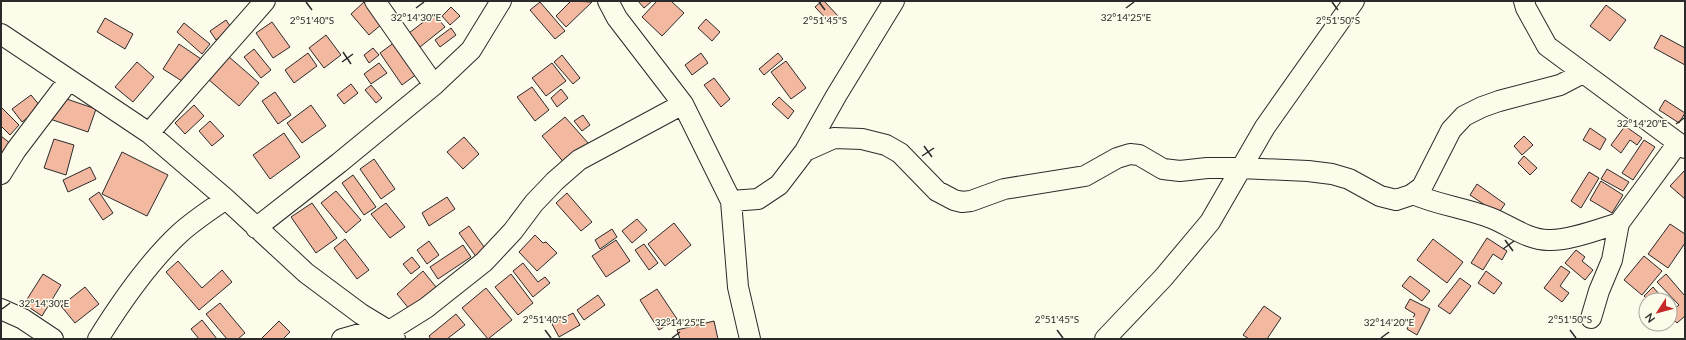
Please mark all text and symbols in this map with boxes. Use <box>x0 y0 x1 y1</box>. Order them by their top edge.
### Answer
text: 32°14'30"E <box>391 11 441 23</box>
text: 32°14'25"E <box>1101 11 1151 23</box>
text: 2°51'40"S <box>290 14 334 26</box>
text: 2°51'45"S <box>803 14 847 26</box>
text: 2°51'50"S <box>1316 14 1360 26</box>
text: 32°14'20"E <box>1617 117 1667 129</box>
north arrow <box>1638 292 1678 332</box>
text: 32°14'30"E <box>19 297 69 309</box>
text: N <box>1642 311 1657 325</box>
text: 2°51'40"S <box>523 313 567 325</box>
text: 2°51'45"S <box>1035 313 1079 325</box>
text: 2°51'50"S <box>1548 313 1592 325</box>
text: 32°14'25"E <box>655 316 705 328</box>
text: 32°14'20"E <box>1364 316 1414 328</box>

